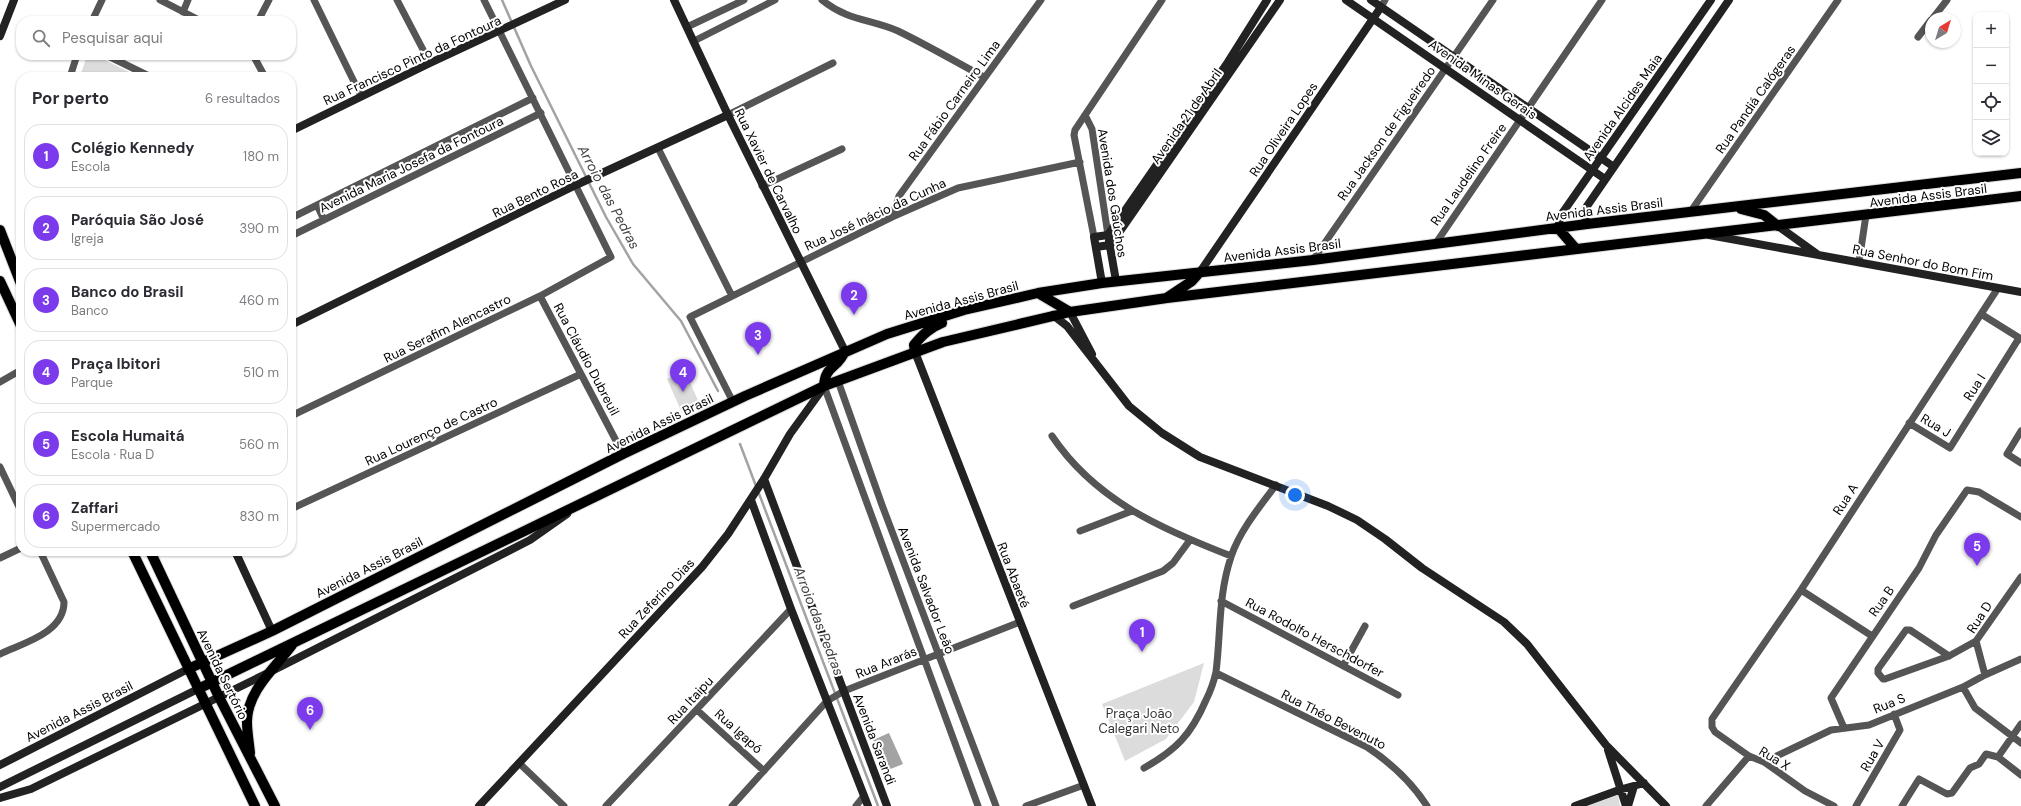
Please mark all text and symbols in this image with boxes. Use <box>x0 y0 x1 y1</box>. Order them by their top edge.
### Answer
street label: Rua Francisco Pinto da Fontoura <box>321 12 504 109</box>
north arrow <box>1925 12 1961 48</box>
map controls <box>1973 12 2009 156</box>
button: + <box>1973 12 2009 48</box>
search box <box>16 16 296 60</box>
icon: search <box>30 27 52 49</box>
text: Pesquisar aqui <box>62 28 163 48</box>
street label: Avenida Minas Gerais <box>1425 36 1540 123</box>
street label: Rua Fábio Carneiro Lima <box>905 37 1004 164</box>
street label: Rua Pandiá Calógeras <box>1712 42 1799 157</box>
button: − <box>1973 48 2009 84</box>
street label: Avenida Alcides Maia <box>1579 50 1666 164</box>
street label: Rua Jackson de Figueiredo <box>1334 63 1439 204</box>
street label: Avenida 21 de Abril <box>1147 65 1226 167</box>
street label: Rua Oliveira Lopes <box>1245 79 1321 180</box>
button: locate <box>1973 84 2009 120</box>
text: Por perto <box>32 87 109 109</box>
text: 6 resultados <box>205 90 280 107</box>
street label: Rua Xavier de Carvalho <box>731 106 806 237</box>
street label: Avenida Maria Josefa da Fontoura <box>316 112 506 217</box>
street label: Rua Laudelino Freire <box>1427 120 1510 229</box>
button: layers <box>1973 120 2009 156</box>
street label: Avenida dos Gaúchos <box>1094 127 1131 259</box>
text: Colégio Kennedy <box>71 138 194 158</box>
water label: Arroio das Pedras <box>573 141 644 252</box>
text: 1 <box>44 148 48 165</box>
text: 180 m <box>243 148 279 165</box>
text: Escola <box>71 158 110 175</box>
street label: Rua Bento Rosa <box>490 165 581 221</box>
street label: Rua José Inácio da Cunha <box>802 174 949 255</box>
street label: Avenida Assis Brasil <box>1868 180 1988 211</box>
street label: Avenida Assis Brasil <box>1544 194 1664 225</box>
text: Paróquia São José <box>71 210 204 230</box>
text: 2 <box>42 220 50 237</box>
text: 390 m <box>240 220 279 237</box>
text: Igreja <box>71 230 103 247</box>
street label: Avenida Assis Brasil <box>1222 235 1342 266</box>
street label: Rua Senhor do Bom Fim <box>1851 240 1995 284</box>
street label: Avenida Assis Brasil <box>902 277 1020 324</box>
text: Banco do Brasil <box>71 282 184 302</box>
pin: 2 <box>841 282 867 315</box>
street label: Rua Serafim Alencastro <box>381 290 514 367</box>
text: 3 <box>42 292 50 309</box>
text: 460 m <box>239 292 279 309</box>
street label: Rua Cláudio Dubreuil <box>550 300 623 418</box>
text: Banco <box>71 302 109 319</box>
pin: 3 <box>745 322 771 355</box>
text: Praça Ibitori <box>71 354 160 374</box>
pin: 4 <box>670 359 696 392</box>
text: 4 <box>42 364 50 381</box>
text: 510 m <box>243 364 279 381</box>
street label: Rua I <box>1960 371 1989 404</box>
text: Parque <box>71 374 113 391</box>
street label: Avenida Assis Brasil <box>602 390 716 457</box>
street label: Rua Lourenço de Castro <box>362 393 501 470</box>
street label: Rua J <box>1918 410 1954 441</box>
text: Escola Humaitá <box>71 426 185 446</box>
text: 5 <box>42 436 50 453</box>
text: 560 m <box>239 436 279 453</box>
text: Escola · Rua D <box>71 446 154 463</box>
street label: Rua A <box>1829 480 1862 518</box>
your location <box>1285 485 1305 505</box>
text: Zaffari <box>71 498 118 518</box>
text: 6 <box>42 508 50 525</box>
text: 830 m <box>239 508 279 525</box>
text: Supermercado <box>71 518 160 535</box>
street label: Avenida Salvador Leão <box>894 524 959 657</box>
street label: Avenida Assis Brasil <box>313 533 426 602</box>
pin: 5 <box>1964 533 1990 566</box>
street label: Rua Abaeté <box>993 540 1034 610</box>
street label: Rua Zeferino Dias <box>615 555 698 642</box>
water label: Arroio das Pedras <box>790 563 848 678</box>
street label: Rua B <box>1865 583 1898 620</box>
street label: Rua Rodolfo Herschdorfer <box>1243 594 1387 681</box>
street label: Rua D <box>1963 598 1996 636</box>
pin: 1 <box>1129 619 1155 652</box>
street label: Avenida Sertório <box>193 626 252 723</box>
street label: Rua Ararás <box>853 642 919 682</box>
street label: Rua Itaipu <box>664 673 717 728</box>
street label: Avenida Assis Brasil <box>23 677 136 746</box>
street label: Rua Théo Bevenuto <box>1278 686 1389 753</box>
street label: Rua S <box>1871 689 1908 718</box>
street label: Avenida Sarandi <box>849 691 900 787</box>
pin: 6 <box>297 697 323 730</box>
street label: Rua Igapó <box>711 705 766 758</box>
park label: Praça João Calegari Neto <box>1098 705 1180 737</box>
street label: Rua V <box>1856 736 1889 774</box>
street label: Rua X <box>1756 743 1794 774</box>

